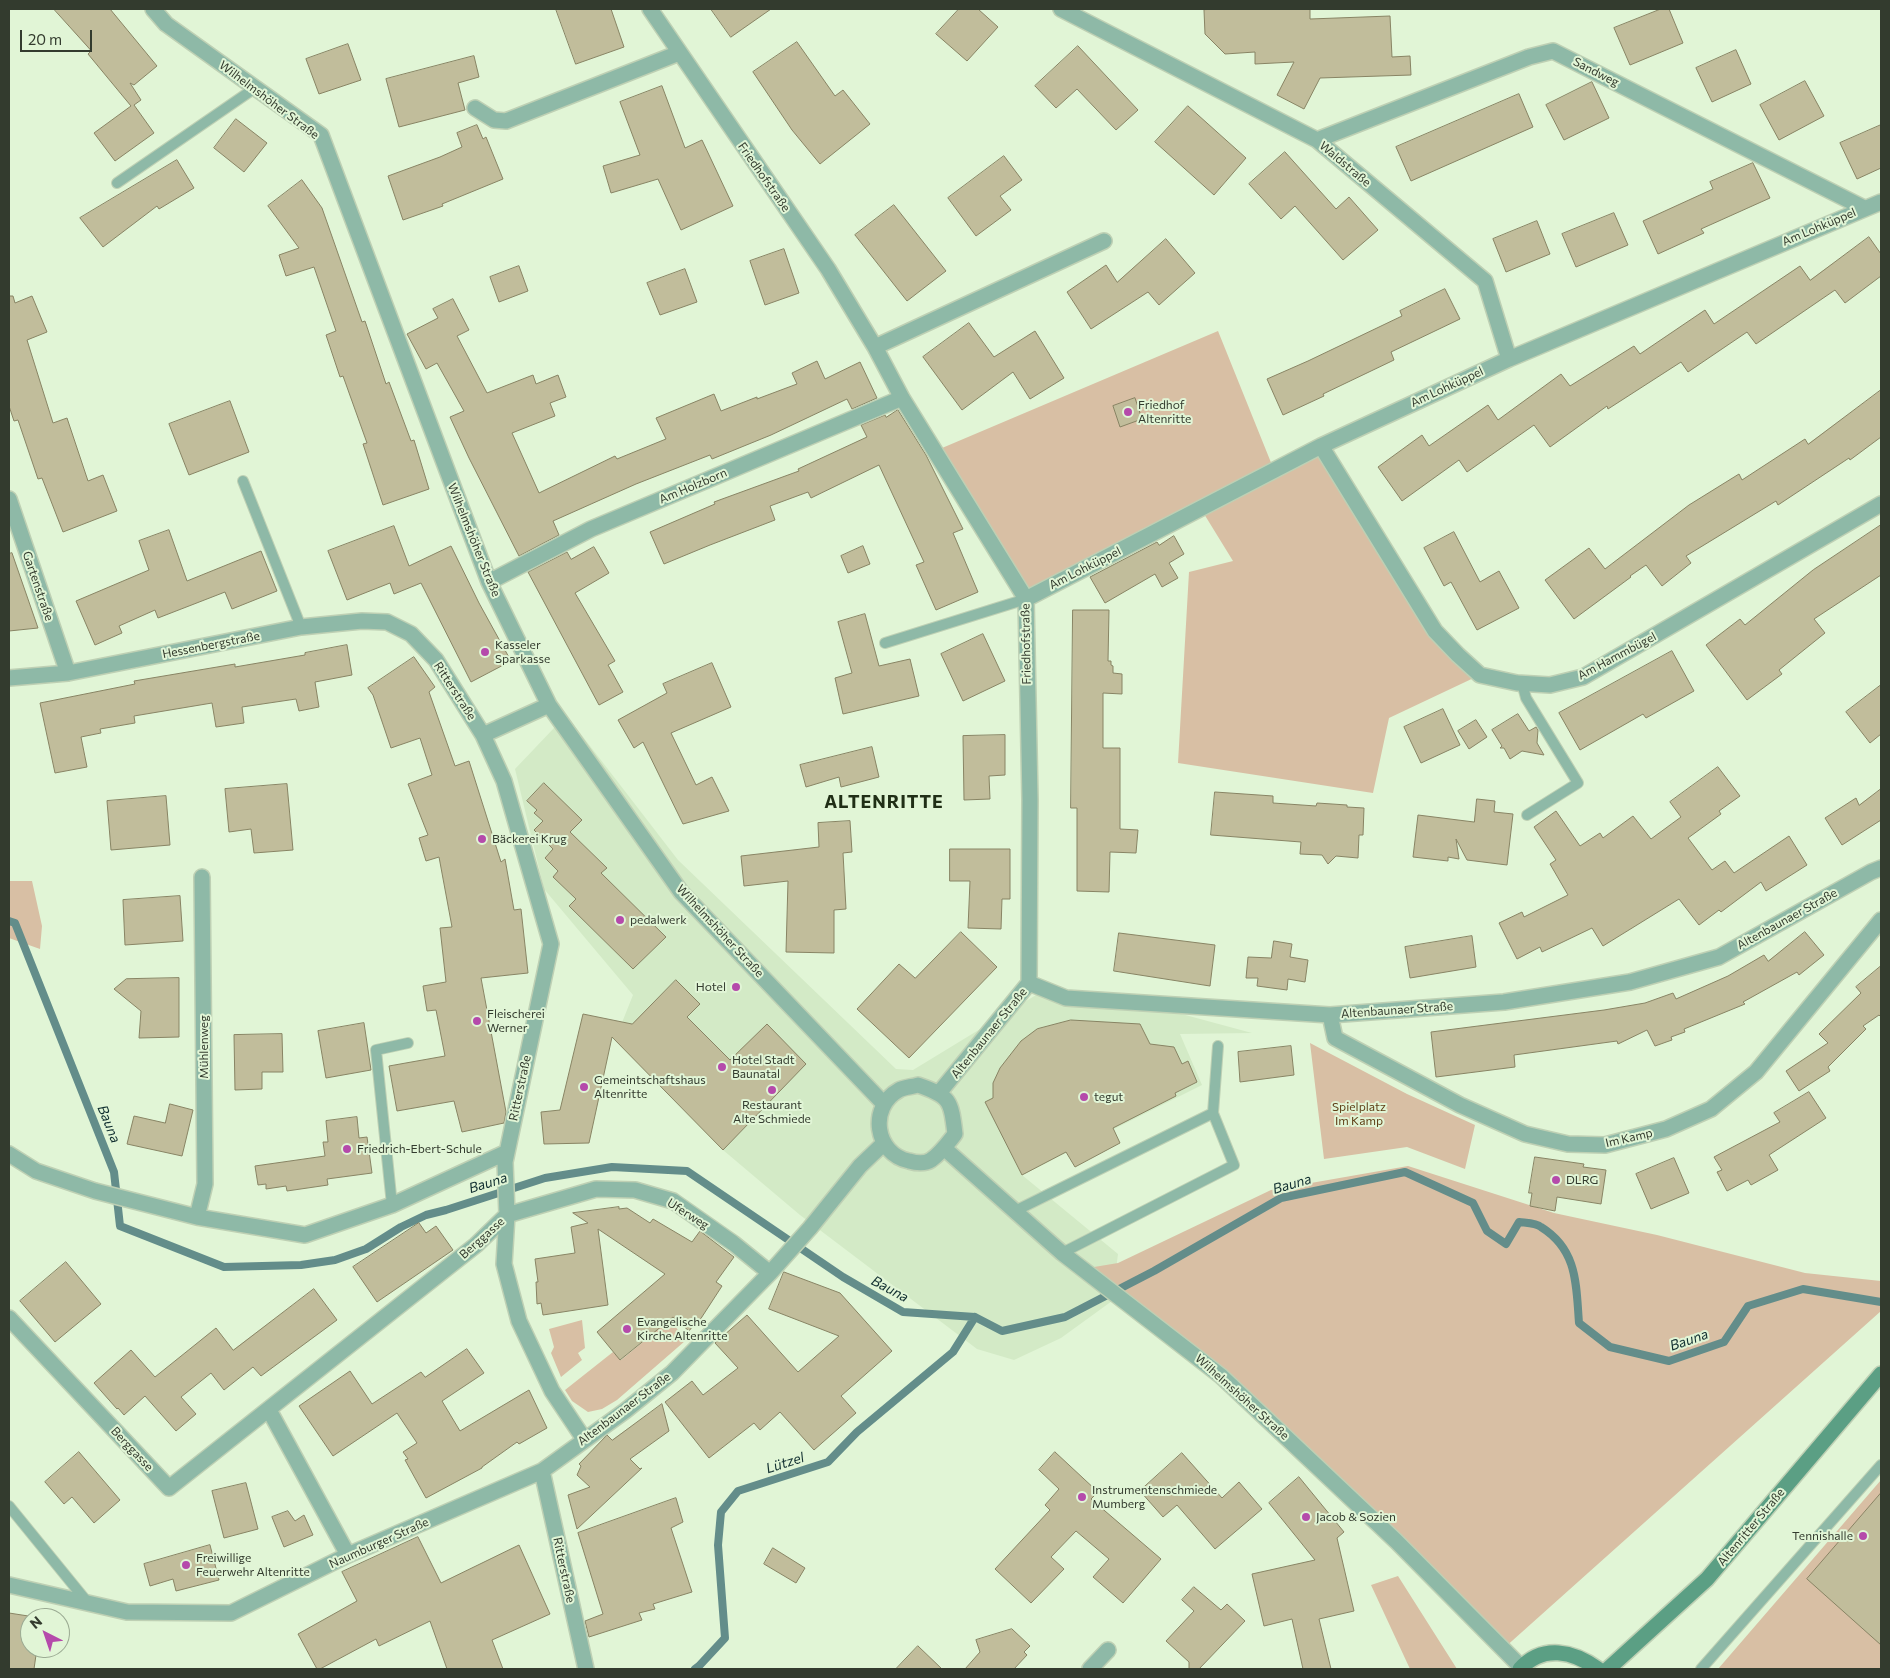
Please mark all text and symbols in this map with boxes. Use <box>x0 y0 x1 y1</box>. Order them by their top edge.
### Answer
scale bar <box>22 20 95 52</box>
text: 20 m <box>28 30 62 48</box>
street label: Sandweg <box>1571 54 1621 90</box>
street label: Wilhelmshöher Straße <box>216 58 322 142</box>
street label: Waldstraße <box>1316 138 1374 190</box>
street label: Friedhofstraße <box>735 140 793 214</box>
street label: Am Lohküppel <box>1780 205 1858 249</box>
street label: Am Lohküppel <box>1408 364 1486 410</box>
place label: Friedhof Altenritte <box>1138 398 1191 426</box>
marker: Friedhof Altenritte <box>1122 406 1134 418</box>
street label: Am Holzborn <box>657 465 729 507</box>
street label: Wilhelmshöher Straße <box>445 481 503 599</box>
street label: Am Lohküppel <box>1047 544 1123 592</box>
street label: Gartenstraße <box>19 549 57 623</box>
street label: Friedhofstraße <box>1018 603 1034 685</box>
street label: Hessenbergstraße <box>161 628 261 662</box>
street label: Am Hammbügel <box>1575 629 1659 683</box>
place label: Kasseler Sparkasse <box>495 638 550 666</box>
marker: Kasseler Sparkasse <box>479 646 491 658</box>
street label: Ritterstraße <box>431 659 479 723</box>
district label: ALTENRITTE <box>823 791 945 813</box>
place label: Bäckerei Krug <box>492 832 567 846</box>
marker: Bäckerei Krug <box>476 833 488 845</box>
street label: Wilhelmshöher Straße <box>673 882 767 980</box>
street label: Altenbaunaer Straße <box>1734 885 1840 953</box>
place label: pedalwerk <box>630 913 687 927</box>
marker: pedalwerk <box>614 914 626 926</box>
place label: Hotel <box>696 980 726 994</box>
marker: Hotel <box>730 981 742 993</box>
street label: Altenbaunaer Straße <box>948 985 1030 1081</box>
street label: Altenbaunaer Straße <box>1340 999 1454 1021</box>
place label: Fleischerei Werner <box>487 1007 545 1035</box>
street label: Mühlenweg <box>197 1015 211 1079</box>
marker: Fleischerei Werner <box>471 1015 483 1027</box>
place label: Hotel Stadt Baunatal <box>732 1053 795 1081</box>
street label: Ritterstraße <box>506 1054 534 1122</box>
marker: Hotel Stadt Baunatal <box>716 1061 728 1073</box>
place label: Gemeintschaftshaus Altenritte <box>594 1073 706 1101</box>
marker: Gemeintschaftshaus Altenritte <box>578 1081 590 1093</box>
marker: Restaurant Alte Schmiede <box>766 1084 778 1096</box>
place label: tegut <box>1094 1090 1123 1104</box>
marker: tegut <box>1078 1091 1090 1103</box>
place label: Restaurant Alte Schmiede <box>733 1098 811 1126</box>
park label: Spielplatz Im Kamp <box>1332 1100 1386 1128</box>
water label: Bauna <box>94 1103 124 1145</box>
street label: Im Kamp <box>1604 1126 1654 1150</box>
place label: Friedrich-Ebert-Schule <box>357 1142 482 1156</box>
marker: Friedrich-Ebert-Schule <box>341 1143 353 1155</box>
water label: Bauna <box>467 1169 509 1197</box>
water label: Bauna <box>1271 1170 1313 1198</box>
place label: DLRG <box>1566 1173 1598 1187</box>
marker: DLRG <box>1550 1174 1562 1186</box>
street label: Uferweg <box>664 1196 712 1232</box>
street label: Berggasse <box>457 1214 507 1262</box>
water label: Bauna <box>869 1272 911 1306</box>
place label: Evangelische Kirche Altenritte <box>637 1315 727 1343</box>
marker: Evangelische Kirche Altenritte <box>621 1323 633 1335</box>
water label: Bauna <box>1668 1326 1710 1354</box>
street label: Wilhelmshöher Straße <box>1192 1351 1292 1443</box>
street label: Altenbaunaer Straße <box>575 1369 673 1449</box>
street label: Berggasse <box>108 1424 156 1474</box>
water label: Lützel <box>764 1449 806 1477</box>
place label: Instrumentenschmiede Mumberg <box>1092 1483 1217 1511</box>
street label: Altenritter Straße <box>1714 1485 1788 1569</box>
marker: Instrumentenschmiede Mumberg <box>1076 1491 1088 1503</box>
place label: Jacob & Sozien <box>1316 1510 1396 1524</box>
marker: Jacob & Sozien <box>1300 1511 1312 1523</box>
street label: Naumburger Straße <box>327 1515 431 1571</box>
place label: Tennishalle <box>1792 1529 1853 1543</box>
marker: Tennishalle <box>1857 1530 1869 1542</box>
street label: Ritterstraße <box>550 1536 578 1604</box>
place label: Freiwillige Feuerwehr Altenritte <box>196 1551 310 1579</box>
marker: Freiwillige Feuerwehr Altenritte <box>180 1559 192 1571</box>
north arrow <box>20 1608 70 1658</box>
text: N <box>26 1612 45 1632</box>

